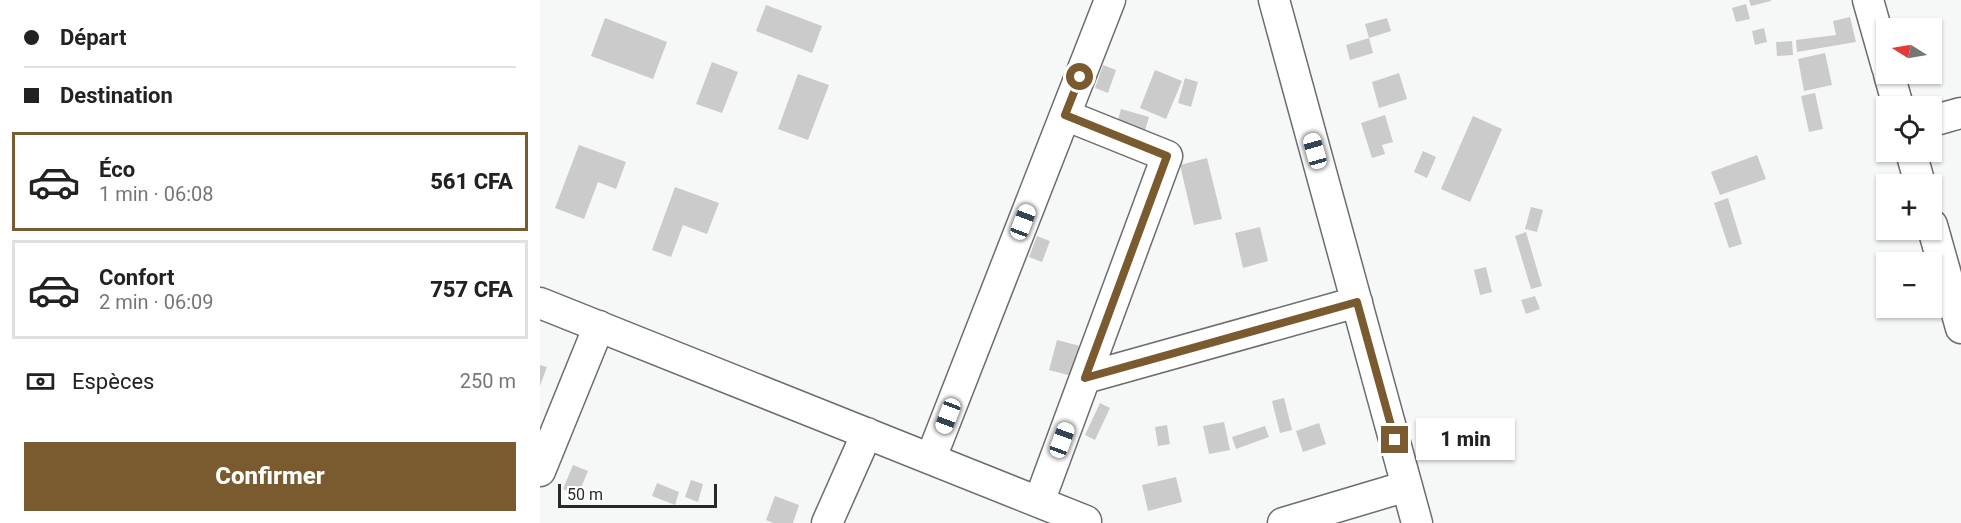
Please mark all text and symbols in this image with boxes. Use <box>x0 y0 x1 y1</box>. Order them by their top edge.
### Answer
north arrow <box>1876 18 1942 84</box>
map controls <box>1876 18 1942 318</box>
text: Départ <box>60 25 126 50</box>
route start <box>1066 63 1093 90</box>
text: Destination <box>60 83 173 108</box>
button: locate <box>1876 96 1942 162</box>
car <box>1301 131 1329 171</box>
icon: car <box>27 155 81 209</box>
text: Éco <box>99 157 135 182</box>
text: 561 CFA <box>430 169 513 194</box>
button: + <box>1876 174 1942 240</box>
text: 1 min · 06:08 <box>99 182 214 206</box>
car <box>1008 202 1038 242</box>
button: − <box>1876 252 1942 318</box>
icon: car <box>27 263 81 317</box>
text: Confort <box>99 265 174 290</box>
text: 757 CFA <box>430 277 513 302</box>
text: 2 min · 06:09 <box>99 290 214 314</box>
icon: cash <box>24 365 57 398</box>
text: Espèces <box>72 369 154 394</box>
text: 250 m <box>460 369 516 393</box>
car <box>933 396 963 436</box>
callout: 1 min <box>1416 419 1515 461</box>
car <box>1047 420 1077 460</box>
route end <box>1381 426 1408 453</box>
text: 1 min <box>1440 427 1491 451</box>
button: Confirmer <box>24 442 516 511</box>
scale bar <box>558 481 717 508</box>
text: 50 m <box>567 485 603 504</box>

